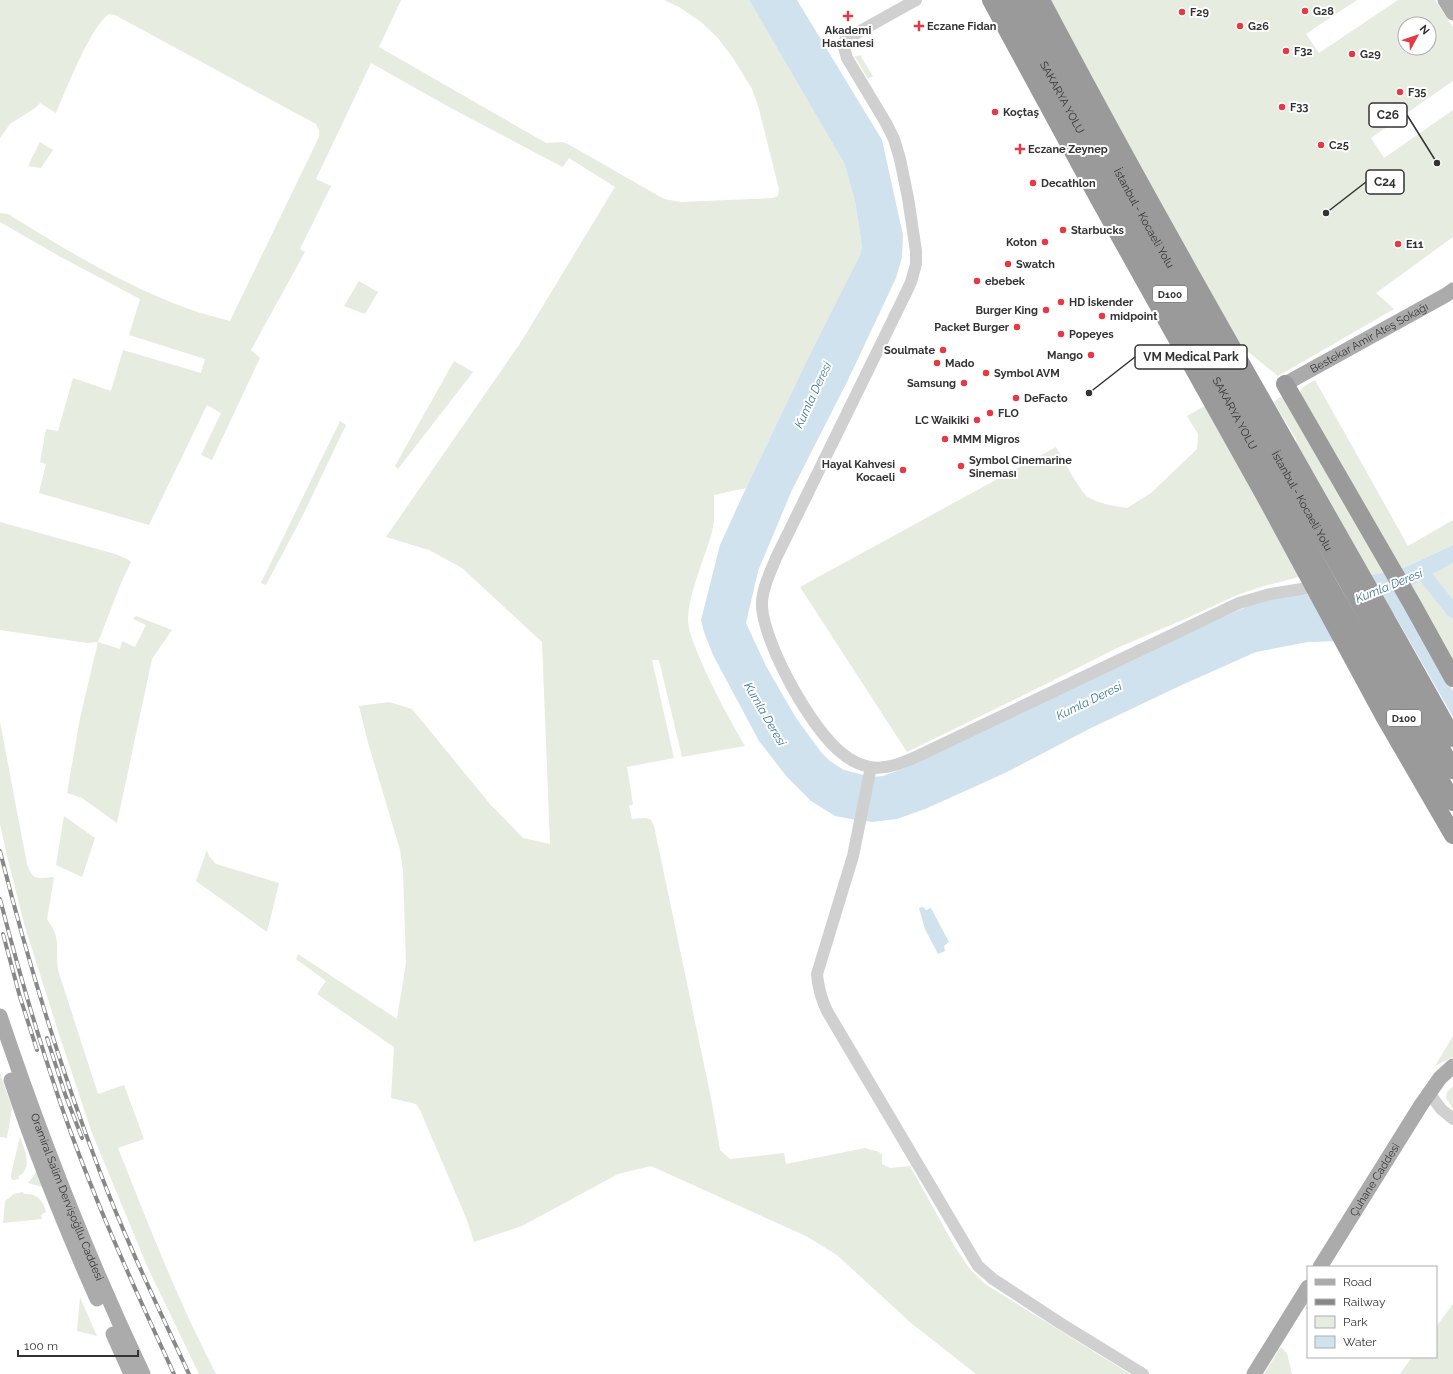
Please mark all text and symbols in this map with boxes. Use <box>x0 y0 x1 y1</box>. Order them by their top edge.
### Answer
place label: G28 <box>1313 5 1334 18</box>
place label: F29 <box>1190 6 1209 19</box>
marker: G28 <box>1300 6 1310 16</box>
marker: F29 <box>1177 7 1187 17</box>
marker: Akademi Hastanesi <box>842 10 854 22</box>
north arrow <box>1397 16 1437 56</box>
place label: Eczane Fidan <box>927 20 997 33</box>
place label: G26 <box>1248 20 1269 33</box>
marker: Eczane Fidan <box>914 21 924 31</box>
marker: G26 <box>1235 21 1245 31</box>
text: N <box>1417 22 1432 37</box>
place label: Akademi Hastanesi <box>822 24 874 50</box>
place label: F32 <box>1294 45 1313 58</box>
marker: F32 <box>1281 46 1291 56</box>
place label: G29 <box>1360 48 1381 61</box>
marker: G29 <box>1347 49 1357 59</box>
street label: SAKARYA YOLU <box>1037 59 1087 136</box>
place label: F35 <box>1408 86 1426 99</box>
marker: F35 <box>1395 87 1405 97</box>
place label: F33 <box>1290 101 1308 114</box>
marker: F33 <box>1277 102 1287 112</box>
callout: C26 <box>1369 103 1407 127</box>
place label: Koçtaş <box>1003 106 1039 119</box>
marker: Koçtaş <box>990 107 1000 117</box>
text: C26 <box>1377 108 1399 122</box>
place label: C25 <box>1329 139 1349 152</box>
marker: C25 <box>1316 140 1326 150</box>
place label: Eczane Zeynep <box>1028 143 1108 156</box>
marker: Eczane Zeynep <box>1015 144 1025 154</box>
street label: İstanbul - Kocaeli Yolu <box>1111 166 1177 271</box>
callout: C24 <box>1366 170 1404 194</box>
text: C24 <box>1374 175 1396 189</box>
place label: Decathlon <box>1041 177 1096 190</box>
marker: Decathlon <box>1028 178 1038 188</box>
place label: Starbucks <box>1071 224 1124 237</box>
marker: Starbucks <box>1058 225 1068 235</box>
place label: Koton <box>1006 236 1037 249</box>
marker: Koton <box>1040 237 1050 247</box>
place label: E11 <box>1406 238 1424 251</box>
marker: E11 <box>1393 239 1403 249</box>
place label: Swatch <box>1016 258 1055 271</box>
marker: Swatch <box>1003 259 1013 269</box>
place label: ebebek <box>985 275 1026 288</box>
marker: ebebek <box>972 276 982 286</box>
road number: D100 <box>1153 286 1187 302</box>
place label: HD İskender <box>1069 295 1134 309</box>
marker: HD İskender <box>1056 297 1066 307</box>
street label: Bestekar Amir Ateş Sokağı <box>1308 300 1431 376</box>
place label: Burger King <box>976 304 1038 317</box>
marker: Burger King <box>1041 305 1051 315</box>
place label: midpoint <box>1110 310 1158 323</box>
marker: midpoint <box>1097 311 1107 321</box>
place label: Packet Burger <box>934 321 1010 334</box>
marker: Packet Burger <box>1012 322 1022 332</box>
place label: Popeyes <box>1069 328 1114 341</box>
marker: Popeyes <box>1056 329 1066 339</box>
place label: Soulmate <box>884 344 935 357</box>
marker: Soulmate <box>938 345 948 355</box>
callout: VM Medical Park <box>1135 345 1247 369</box>
place label: Mango <box>1047 349 1083 362</box>
marker: Mango <box>1086 350 1096 360</box>
text: VM Medical Park <box>1143 350 1239 364</box>
place label: Mado <box>945 357 975 370</box>
marker: Mado <box>932 358 942 368</box>
water label: Kumla Deresi <box>792 359 835 430</box>
place label: Symbol AVM <box>994 367 1060 380</box>
marker: Symbol AVM <box>981 368 991 378</box>
street label: SAKARYA YOLU <box>1209 375 1260 452</box>
place label: Samsung <box>907 377 956 390</box>
marker: Samsung <box>959 378 969 388</box>
place label: DeFacto <box>1024 392 1068 405</box>
marker: DeFacto <box>1011 393 1021 403</box>
place label: FLO <box>998 407 1019 420</box>
marker: FLO <box>985 408 995 418</box>
place label: LC Waikiki <box>915 414 969 427</box>
marker: LC Waikiki <box>972 415 982 425</box>
place label: MMM Migros <box>953 433 1020 446</box>
marker: MMM Migros <box>940 434 950 444</box>
street label: İstanbul - Kocaeli Yolu <box>1269 449 1335 553</box>
place label: Symbol Cinemarine Sineması <box>969 454 1072 480</box>
place label: Hayal Kahvesi Kocaeli <box>822 458 895 484</box>
marker: Symbol Cinemarine Sineması <box>956 461 966 471</box>
marker: Hayal Kahvesi Kocaeli <box>898 465 908 475</box>
water label: Kumla Deresi <box>1353 566 1425 606</box>
water label: Kumla Deresi <box>1054 679 1124 723</box>
water label: Kumla Deresi <box>741 680 789 749</box>
road number: D100 <box>1387 710 1421 726</box>
street label: Oramiral Salim Dervişoğllu Caddesi <box>28 1112 106 1283</box>
street label: Çuhane Caddesi <box>1347 1141 1403 1219</box>
legend <box>1307 1266 1437 1358</box>
text: Road <box>1343 1275 1372 1289</box>
text: Railway <box>1343 1295 1386 1309</box>
text: Park <box>1343 1315 1368 1329</box>
scale bar <box>18 1332 138 1358</box>
text: Water <box>1343 1335 1377 1349</box>
text: 100 m <box>24 1339 58 1353</box>

